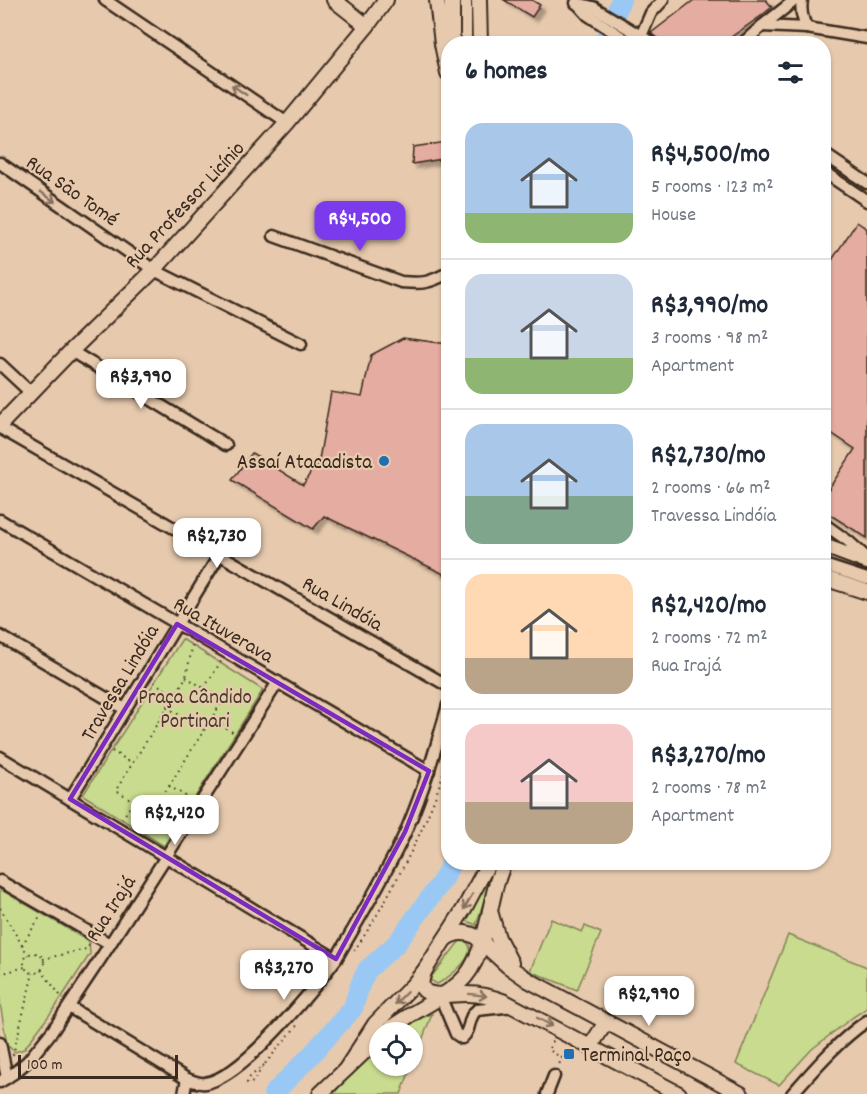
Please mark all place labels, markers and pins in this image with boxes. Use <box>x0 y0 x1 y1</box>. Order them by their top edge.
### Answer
pin: R$4,500 <box>305 201 415 252</box>
pin: R$3,990 <box>86 359 196 410</box>
place label: Assaí Atacadista <box>237 449 373 479</box>
marker: Assaí Atacadista <box>377 454 391 468</box>
pin: R$2,730 <box>162 518 272 569</box>
pin: R$2,420 <box>120 795 230 846</box>
pin: R$3,270 <box>229 950 339 1001</box>
pin: R$2,990 <box>594 976 704 1027</box>
place label: Terminal Paço <box>581 1042 691 1072</box>
marker: Terminal Paço <box>562 1047 576 1061</box>

